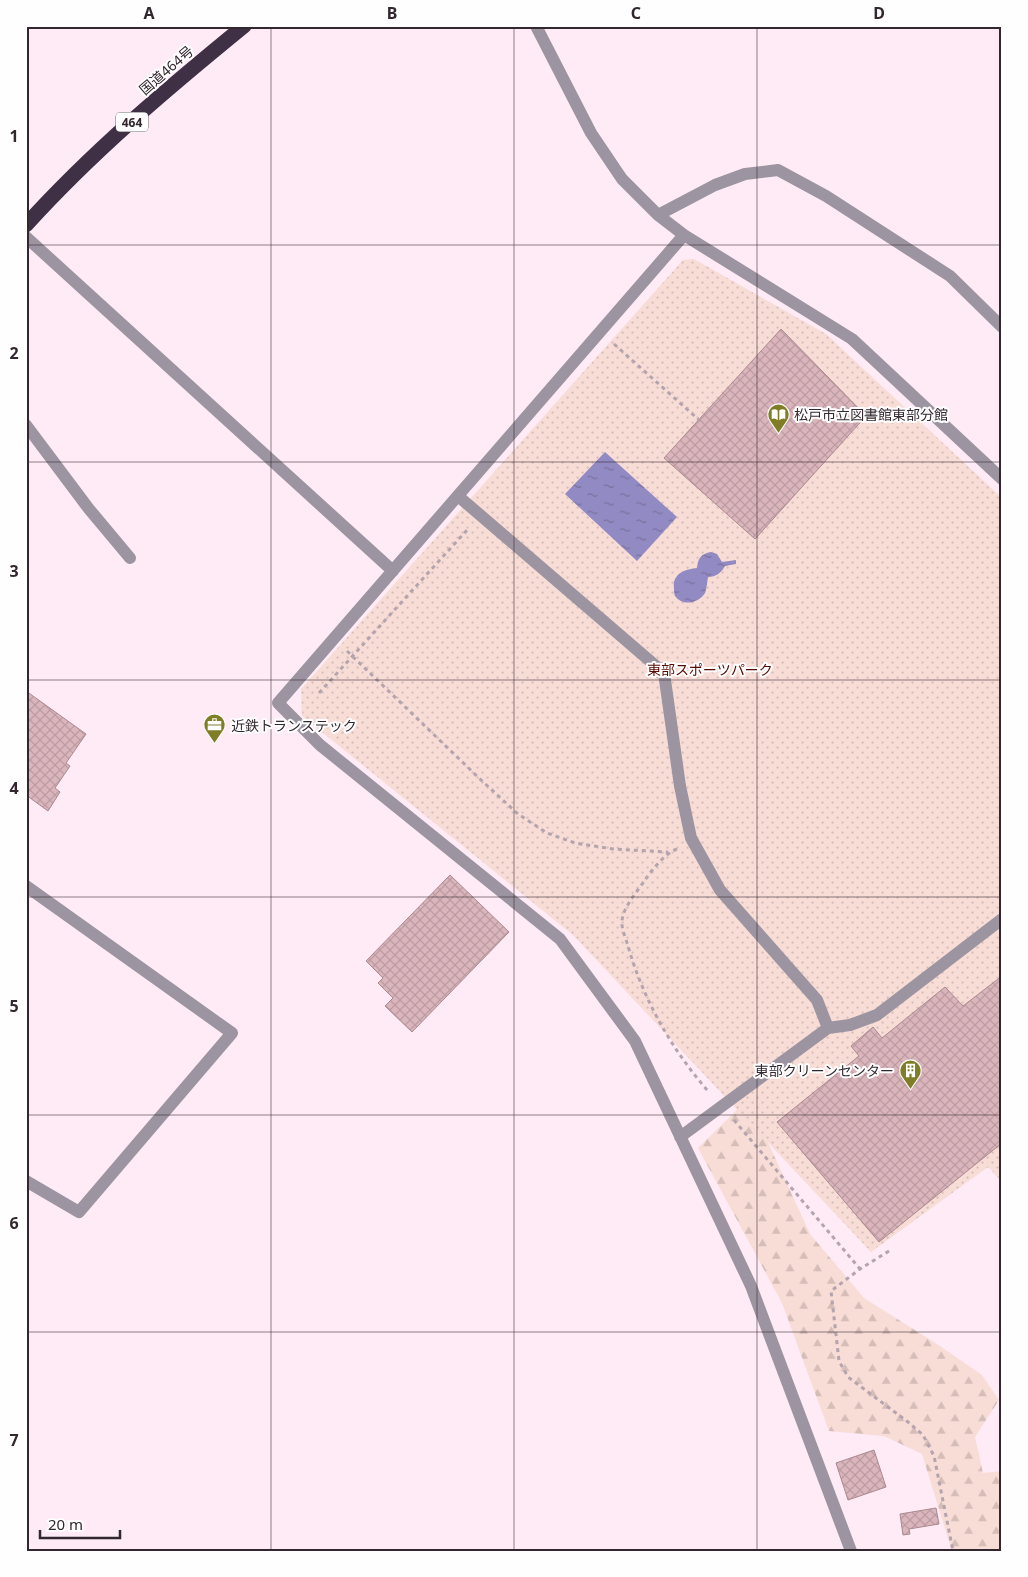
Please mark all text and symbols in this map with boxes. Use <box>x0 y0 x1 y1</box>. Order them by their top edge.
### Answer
text: A <box>143 2 155 24</box>
text: B <box>387 2 397 24</box>
text: C <box>631 2 641 24</box>
text: D <box>873 2 885 24</box>
street label: 国道464号 <box>135 41 197 99</box>
road number: 464 <box>116 112 148 132</box>
text: 1 <box>9 125 19 147</box>
text: 2 <box>9 342 19 364</box>
library icon: 松戸市立図書館東部分館 <box>766 402 790 433</box>
place label: 松戸市立図書館東部分館 <box>794 405 948 424</box>
text: 3 <box>9 560 19 582</box>
park label: 東部スポーツパーク <box>647 660 773 679</box>
office icon: 近鉄トランステック <box>203 713 227 744</box>
place label: 近鉄トランステック <box>231 716 357 735</box>
text: 4 <box>9 777 19 799</box>
text: 5 <box>9 995 19 1017</box>
building icon: 東部クリーンセンター <box>898 1058 922 1089</box>
place label: 東部クリーンセンター <box>755 1061 894 1080</box>
text: 6 <box>9 1212 19 1234</box>
text: 7 <box>9 1429 19 1451</box>
scale bar <box>40 1507 120 1539</box>
text: 20 m <box>48 1514 83 1534</box>

